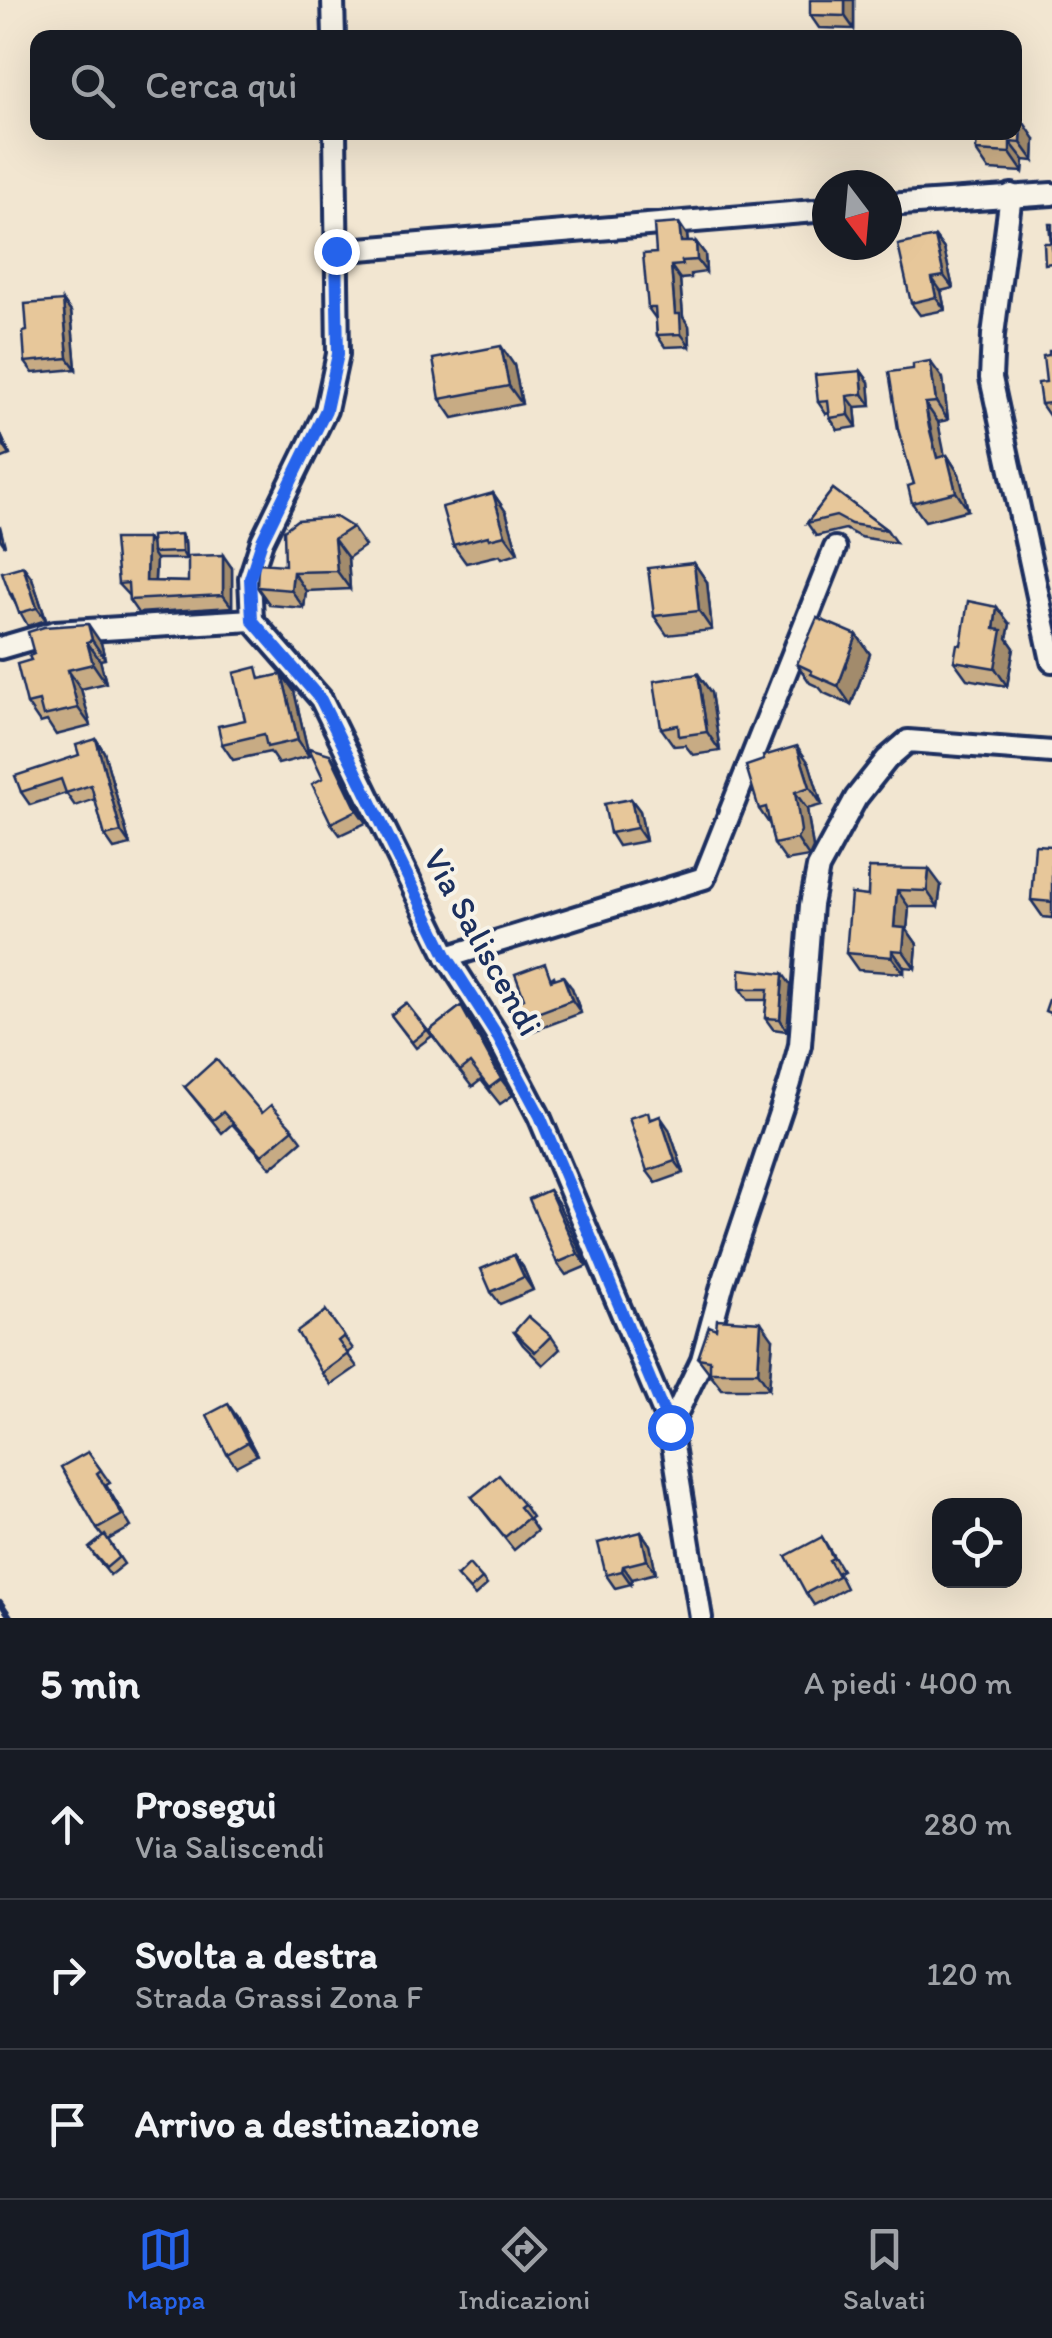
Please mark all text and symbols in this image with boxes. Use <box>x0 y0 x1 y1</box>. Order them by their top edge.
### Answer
search box <box>30 30 1022 140</box>
icon: search <box>65 58 120 113</box>
text: Cerca qui <box>145 62 297 108</box>
north arrow <box>812 170 902 260</box>
route end <box>314 229 360 275</box>
street label: Via Saliscendi <box>414 841 552 1043</box>
route start <box>648 1405 694 1451</box>
map controls <box>932 1498 1022 1588</box>
button: locate <box>932 1498 1022 1588</box>
text: 5 min <box>40 1658 140 1709</box>
text: A piedi · 400 m <box>804 1664 1012 1702</box>
text: Prosegui <box>135 1782 277 1828</box>
icon: ahead <box>40 1797 95 1852</box>
text: 280 m <box>924 1805 1012 1843</box>
text: Via Saliscendi <box>135 1828 325 1866</box>
text: Svolta a destra <box>135 1932 378 1978</box>
icon: right <box>40 1947 95 2002</box>
text: 120 m <box>926 1955 1012 1993</box>
text: Strada Grassi Zona F <box>135 1978 422 2016</box>
icon: arrive <box>40 2097 95 2152</box>
text: Arrivo a destinazione <box>135 2101 479 2147</box>
tab: Mappa <box>126 2222 205 2316</box>
tab: Indicazioni <box>458 2222 590 2316</box>
tab: Salvati <box>843 2222 926 2316</box>

